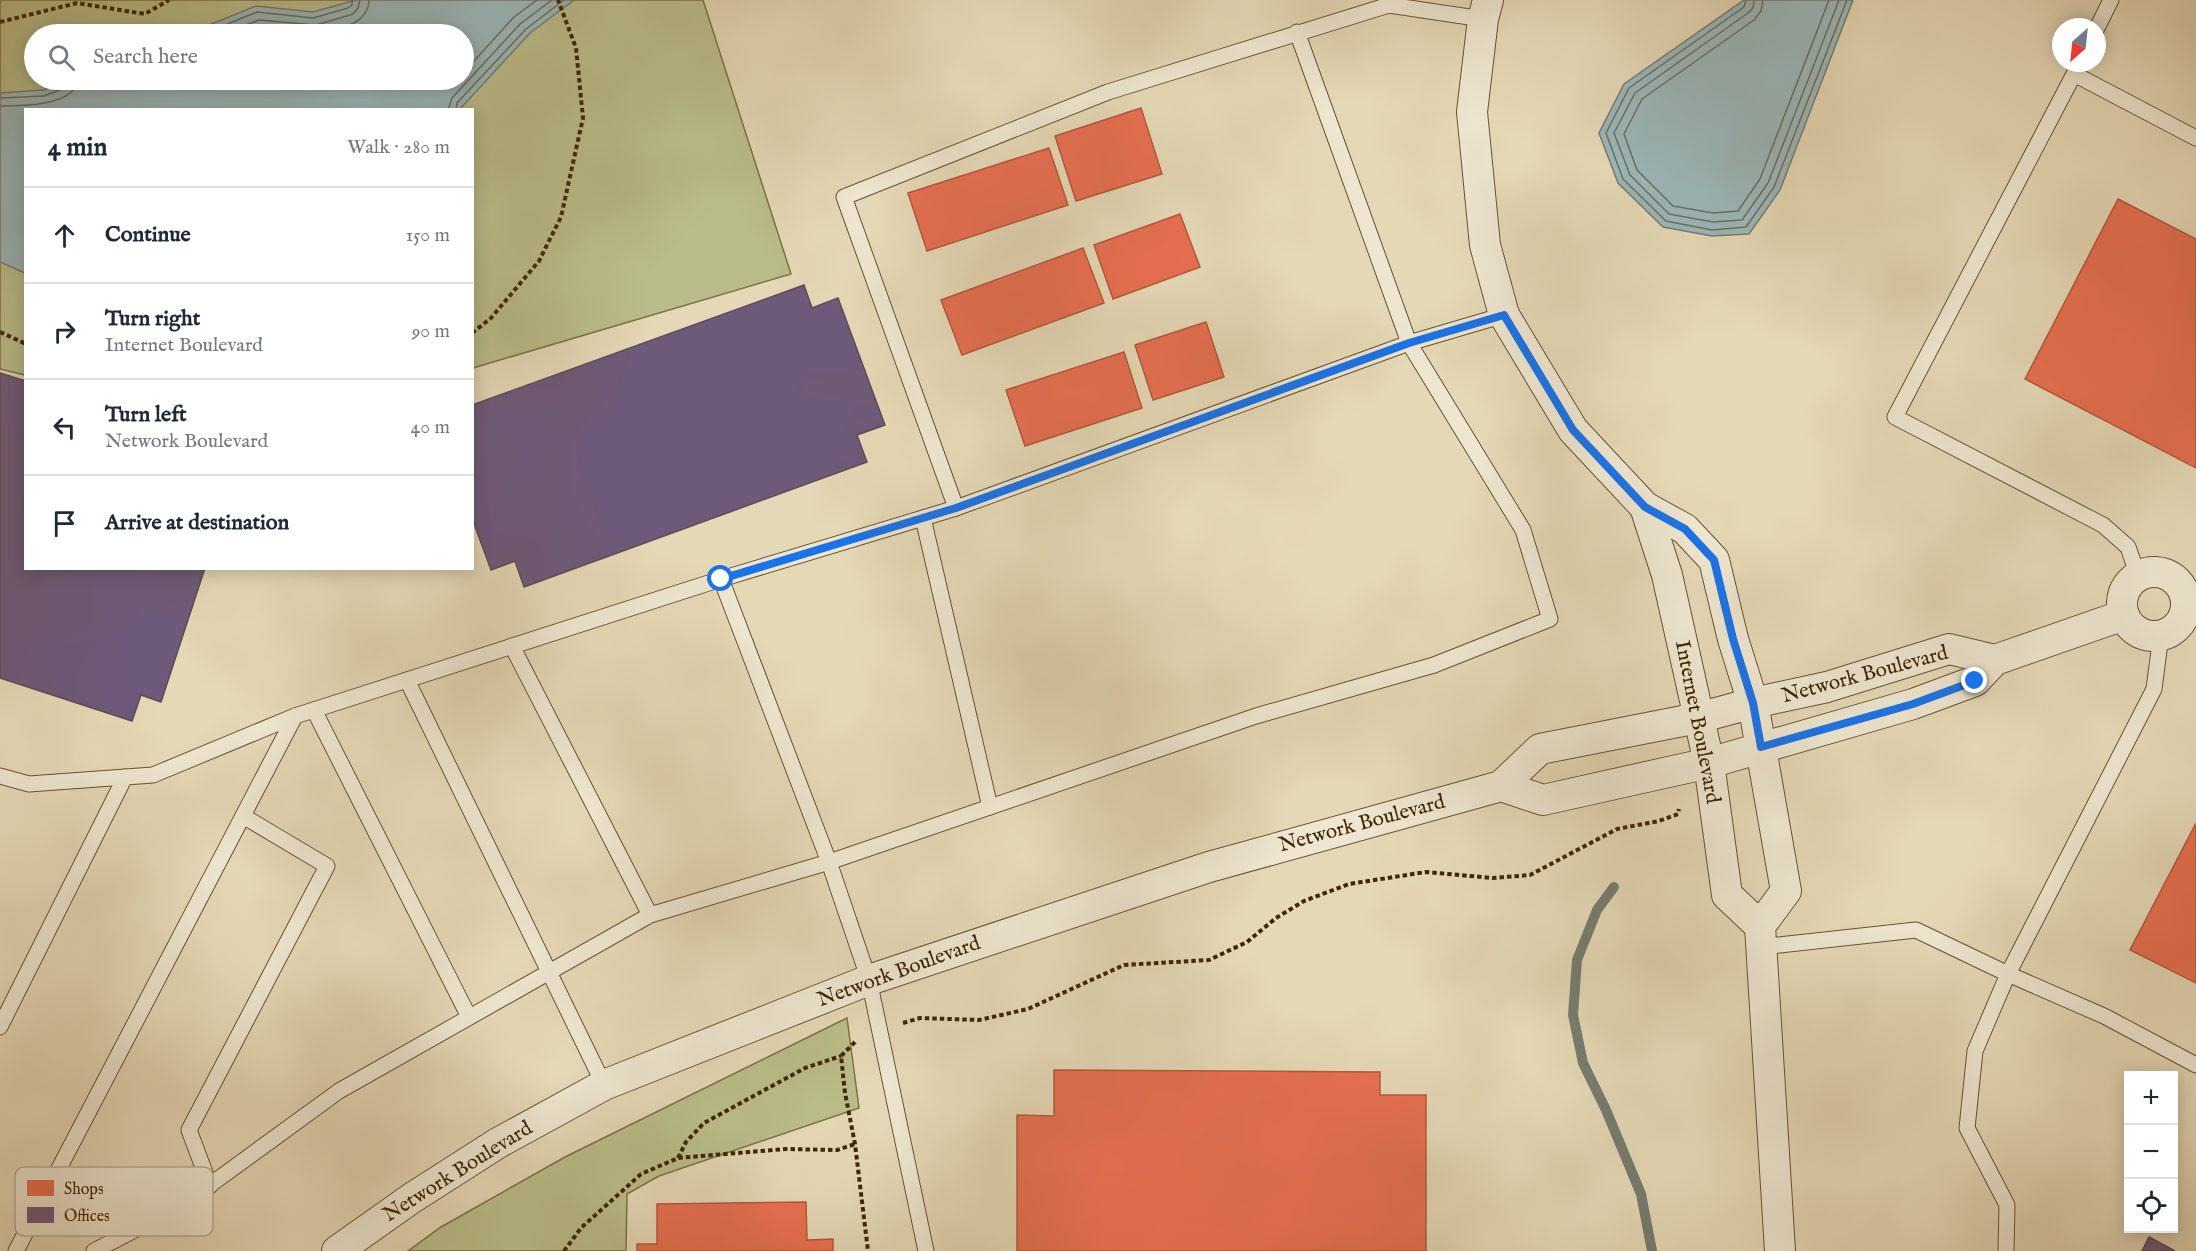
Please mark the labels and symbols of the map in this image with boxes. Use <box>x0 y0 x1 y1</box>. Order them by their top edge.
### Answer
north arrow <box>2052 18 2106 72</box>
route start <box>707 565 733 591</box>
street label: Internet Boulevard <box>1668 638 1726 807</box>
street label: Network Boulevard <box>1779 640 1952 710</box>
route end <box>1961 667 1987 693</box>
street label: Network Boulevard <box>1276 789 1449 859</box>
street label: Network Boulevard <box>814 930 985 1014</box>
street label: Network Boulevard <box>378 1115 539 1229</box>
legend <box>15 1167 213 1236</box>
text: Shops <box>64 1180 104 1200</box>
text: Offices <box>64 1207 110 1227</box>

